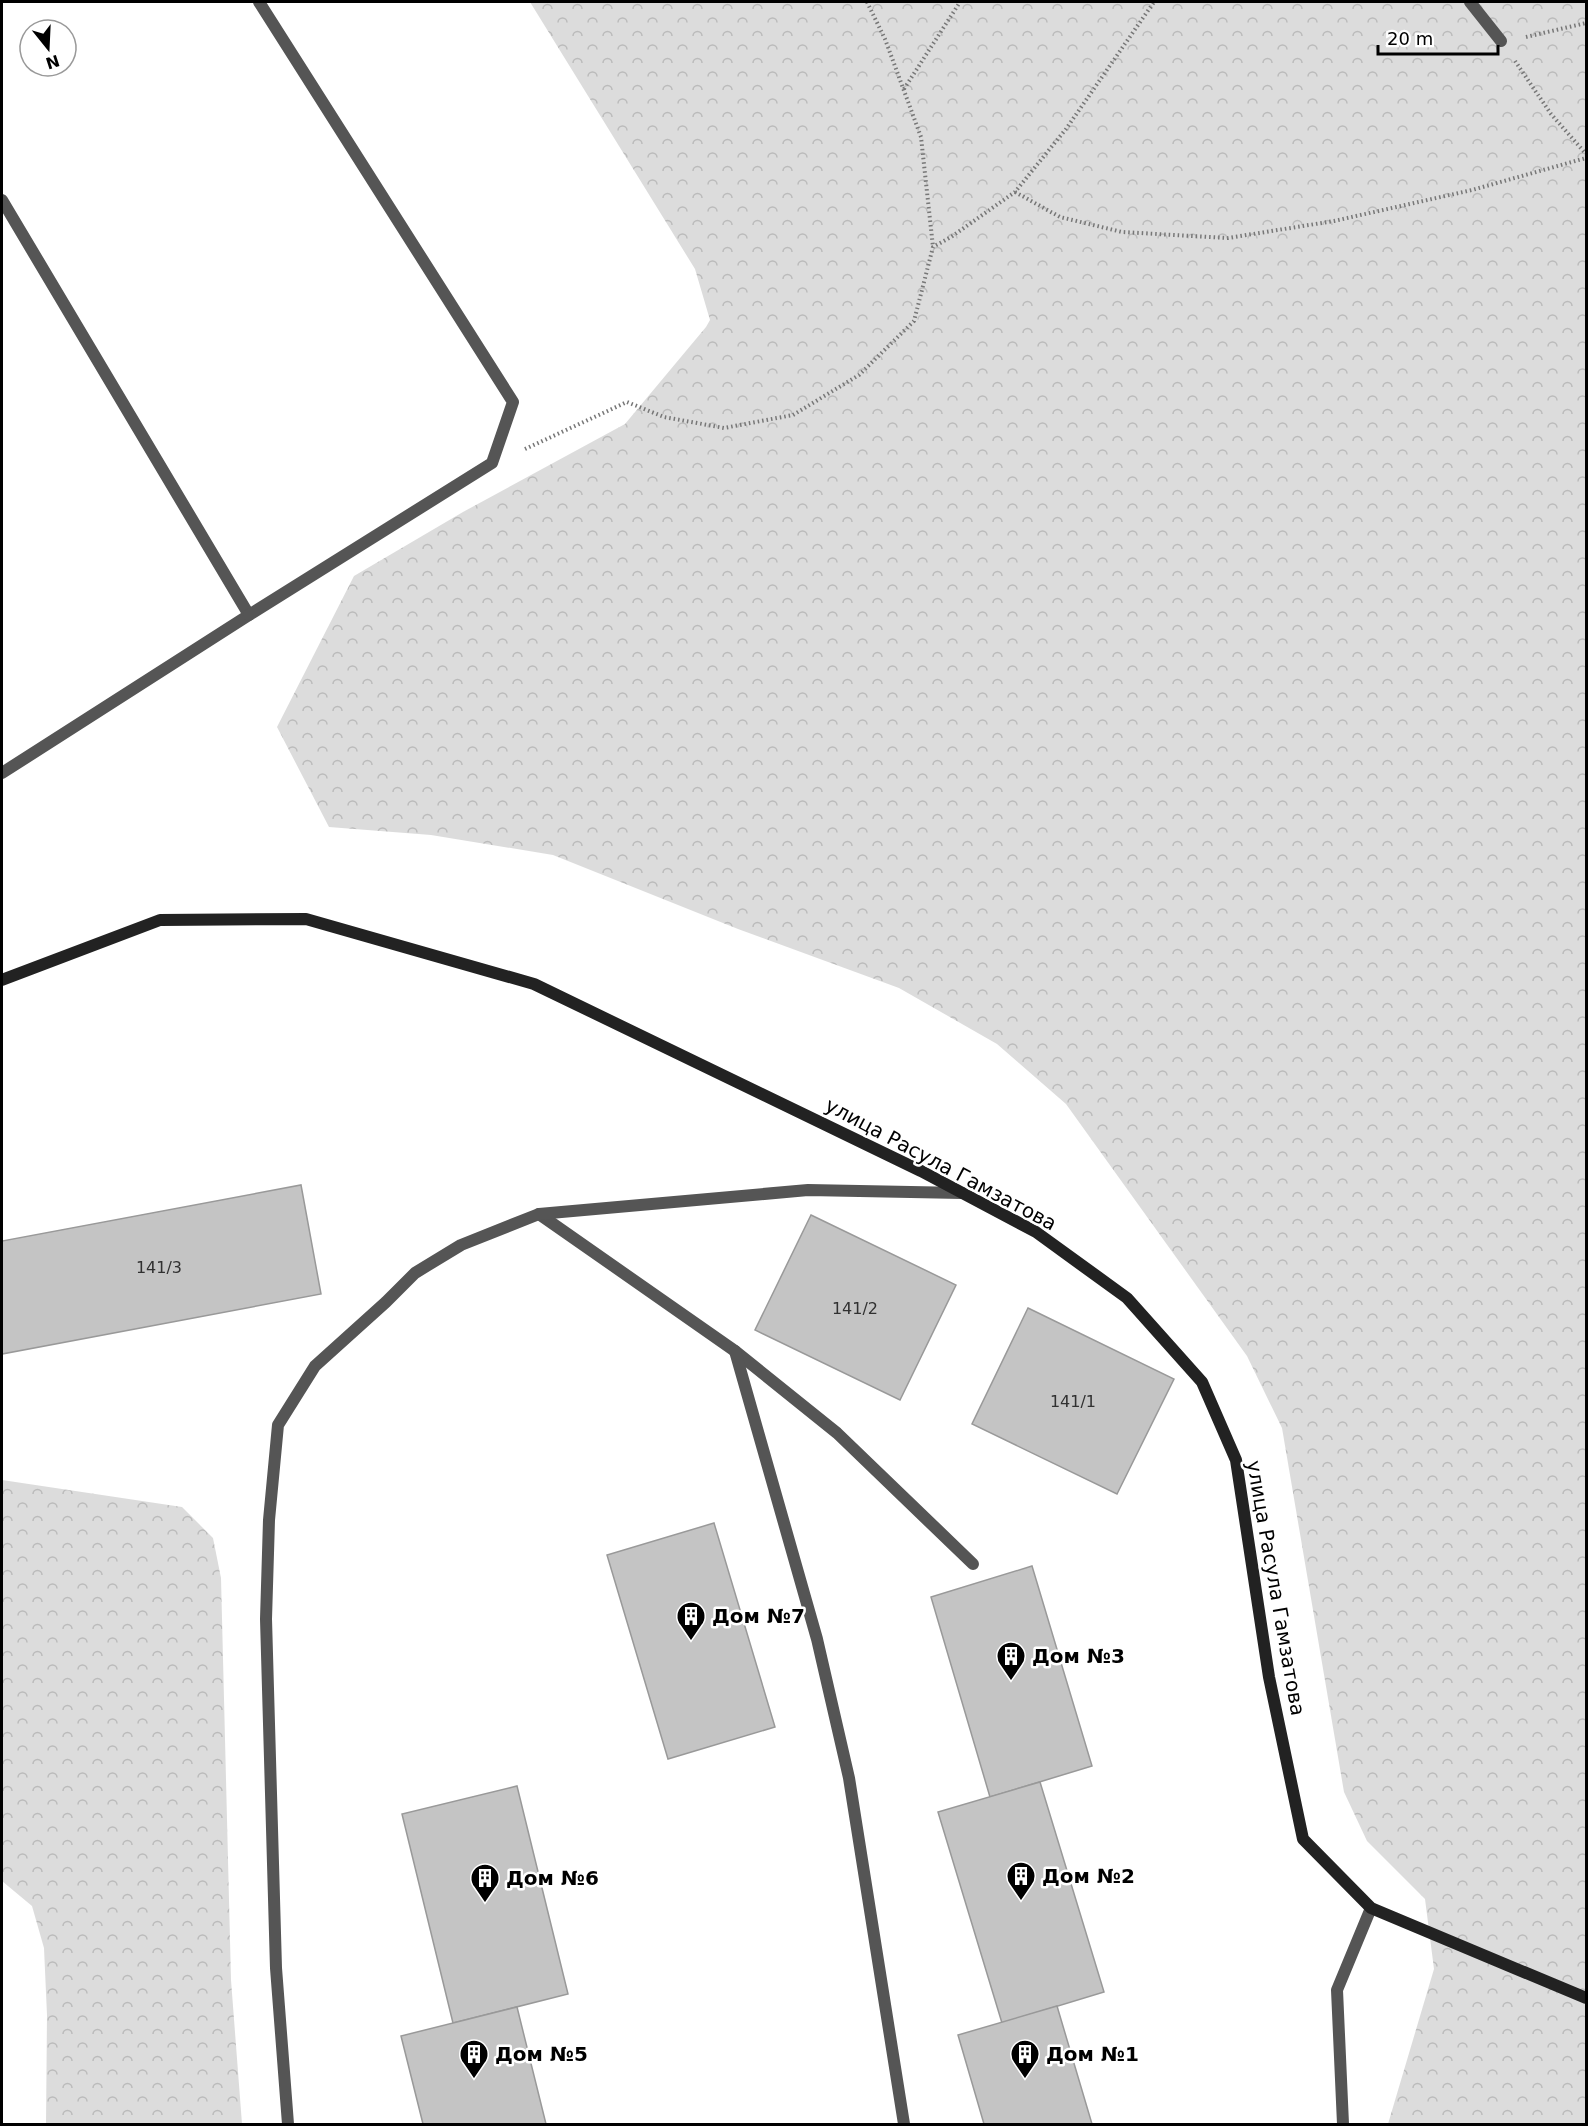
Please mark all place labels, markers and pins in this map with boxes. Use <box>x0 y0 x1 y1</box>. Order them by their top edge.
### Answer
building icon: Дом №7 <box>675 1600 707 1642</box>
place label: Дом №7 <box>712 1604 805 1628</box>
building icon: Дом №3 <box>995 1640 1027 1682</box>
place label: Дом №3 <box>1032 1644 1125 1668</box>
building icon: Дом №2 <box>1005 1860 1037 1902</box>
building icon: Дом №6 <box>469 1862 501 1904</box>
place label: Дом №2 <box>1042 1864 1135 1888</box>
place label: Дом №6 <box>506 1866 599 1890</box>
building icon: Дом №5 <box>458 2038 490 2080</box>
building icon: Дом №1 <box>1009 2038 1041 2080</box>
place label: Дом №5 <box>495 2042 588 2066</box>
place label: Дом №1 <box>1046 2042 1139 2066</box>

